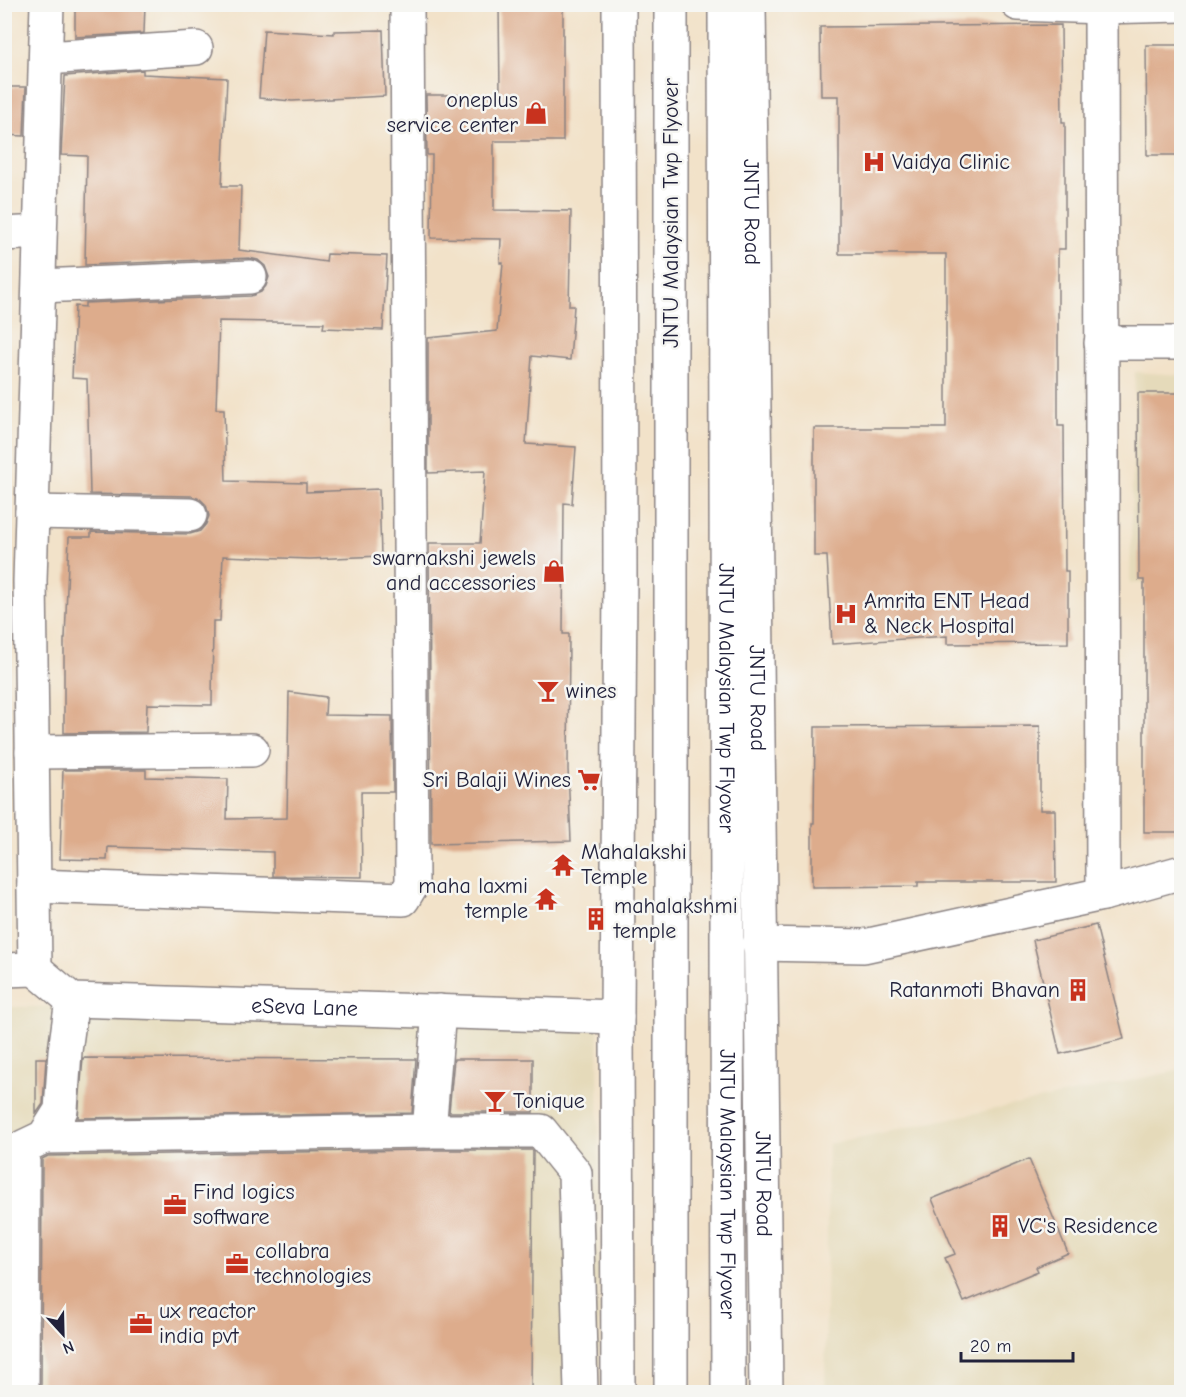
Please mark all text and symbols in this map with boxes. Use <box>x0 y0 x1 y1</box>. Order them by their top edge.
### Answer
street label: JNTU Malaysian Twp Flyover <box>658 78 684 348</box>
place label: oneplus service center <box>387 87 518 138</box>
shop icon: oneplus service center <box>523 100 549 126</box>
hospital icon: Vaidya Clinic <box>861 149 887 175</box>
place label: Vaidya Clinic <box>892 149 1010 175</box>
street label: JNTU Road <box>738 159 765 265</box>
place label: swarnakshi jewels and accessories <box>373 545 536 596</box>
shop icon: swarnakshi jewels and accessories <box>541 558 567 584</box>
street label: JNTU Malaysian Twp Flyover <box>713 563 740 833</box>
place label: Amrita ENT Head & Neck Hospital <box>864 588 1030 639</box>
hospital icon: Amrita ENT Head & Neck Hospital <box>833 601 859 627</box>
street label: JNTU Road <box>744 645 771 751</box>
bar icon: wines <box>535 678 561 704</box>
place label: wines <box>566 678 617 704</box>
place label: Sri Balaji Wines <box>423 767 571 793</box>
supermarket icon: Sri Balaji Wines <box>576 767 602 793</box>
place label: Mahalakshi Temple <box>581 839 687 890</box>
temple icon: Mahalakshi Temple <box>550 852 576 878</box>
place label: maha laxmi temple <box>418 873 528 924</box>
temple icon: maha laxmi temple <box>533 886 559 912</box>
place label: mahalakshmi temple <box>613 893 738 944</box>
building icon: mahalakshmi temple <box>583 906 609 932</box>
place label: Ratanmoti Bhavan <box>889 977 1060 1003</box>
building icon: Ratanmoti Bhavan <box>1065 977 1091 1003</box>
street label: eSeva Lane <box>251 993 358 1022</box>
street label: JNTU Malaysian Twp Flyover <box>714 1049 741 1319</box>
bar icon: Tonique <box>482 1088 508 1114</box>
place label: Tonique <box>513 1088 585 1114</box>
street label: JNTU Road <box>750 1131 777 1237</box>
place label: Find logics software <box>193 1179 295 1230</box>
office icon: Find logics software <box>162 1192 188 1218</box>
building icon: VC's Residence <box>987 1213 1013 1239</box>
place label: VC's Residence <box>1018 1213 1158 1239</box>
place label: collabra technologies <box>254 1238 371 1289</box>
office icon: collabra technologies <box>224 1251 250 1277</box>
place label: ux reactor india pvt <box>159 1298 256 1349</box>
north arrow <box>33 1304 93 1364</box>
office icon: ux reactor india pvt <box>128 1311 154 1337</box>
scale bar <box>961 1325 1074 1363</box>
text: 20 m <box>970 1336 1011 1357</box>
text: N <box>60 1337 76 1357</box>

